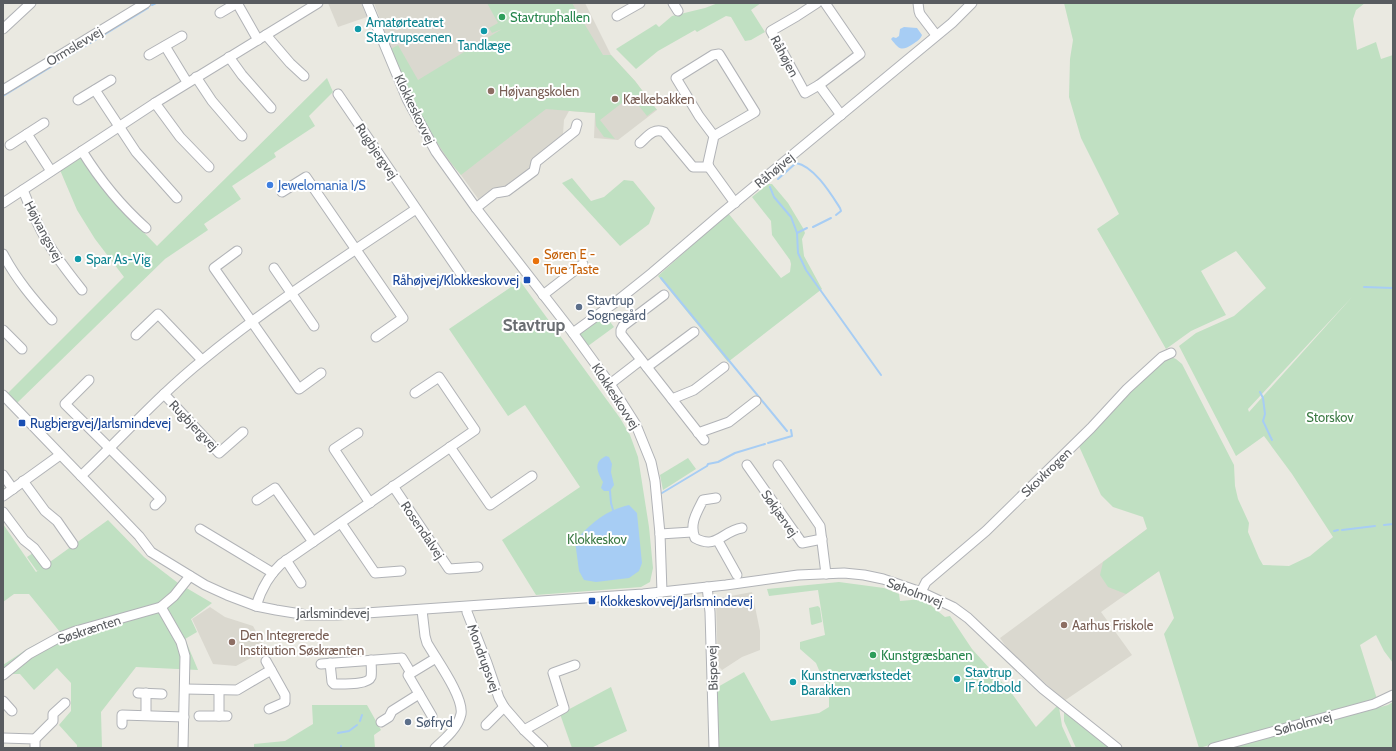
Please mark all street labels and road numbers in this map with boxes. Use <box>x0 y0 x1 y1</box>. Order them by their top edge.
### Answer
street label: Ormslevvej <box>43 23 105 70</box>
street label: Råhøjen <box>767 32 803 80</box>
street label: Klokkeskovvej <box>390 72 439 147</box>
street label: Rugbjergvej <box>352 120 401 182</box>
street label: Råhøjvej <box>751 149 798 192</box>
street label: Højvangsvej <box>20 198 67 264</box>
street label: Klokkeskovvej <box>588 360 643 433</box>
street label: Rugbjergvej <box>165 396 222 454</box>
street label: Skovkrogen <box>1017 444 1075 500</box>
street label: Søkjærvej <box>757 487 802 540</box>
street label: Rosendalvej <box>397 498 448 562</box>
street label: Søholmvej <box>884 574 945 611</box>
street label: Jarlsmindevej <box>296 605 369 622</box>
street label: Søskrænten <box>55 611 123 647</box>
street label: Mondrupsvej <box>463 622 504 695</box>
street label: Bispevej <box>703 645 722 691</box>
street label: Søholmvej <box>1272 708 1334 739</box>

